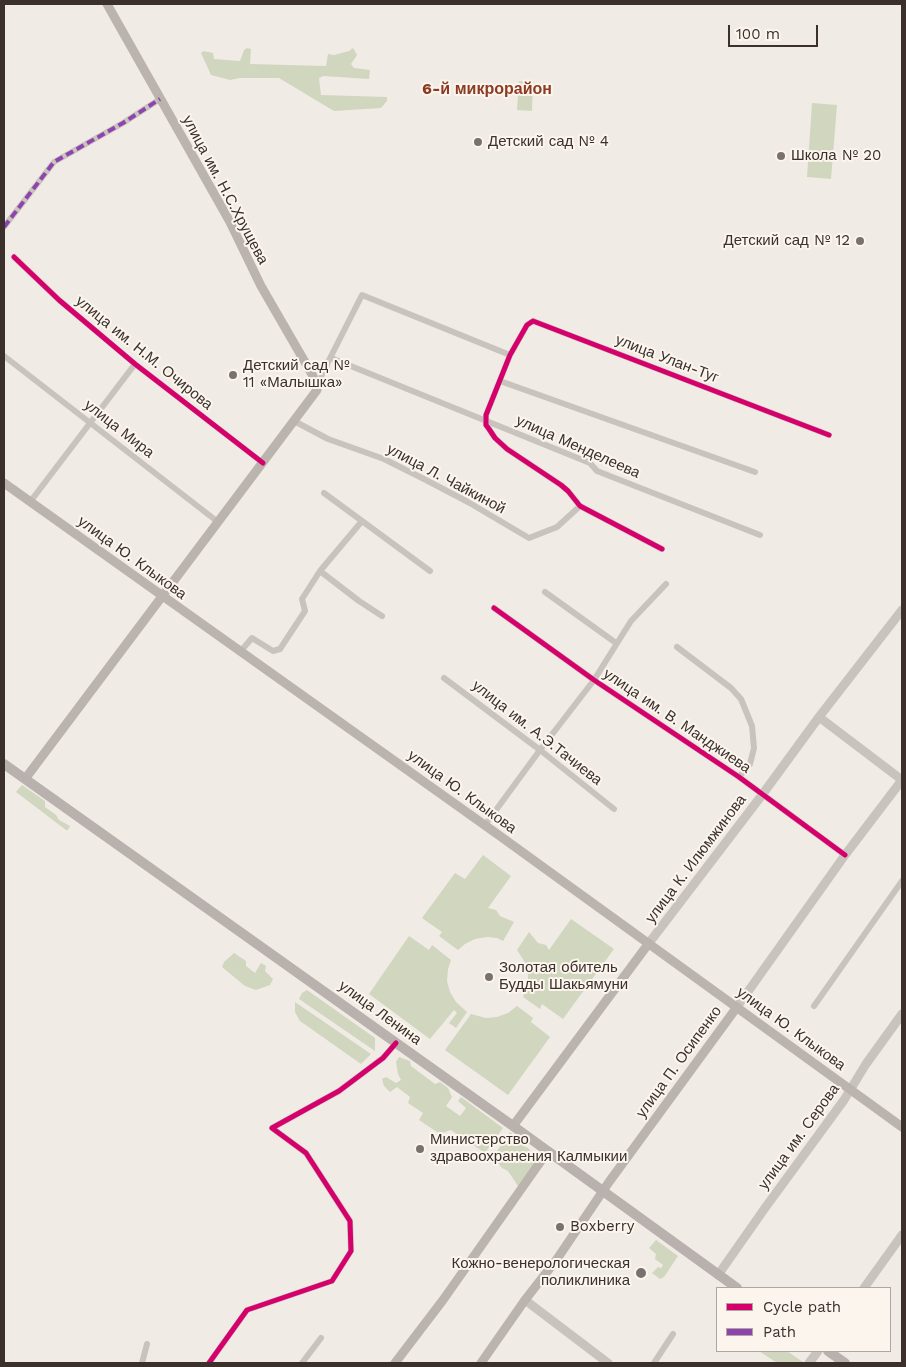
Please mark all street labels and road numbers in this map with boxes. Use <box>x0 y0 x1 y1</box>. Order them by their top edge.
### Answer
street label: улица им. Н.С.Хрущева <box>178 112 272 268</box>
street label: улица им. Н.М. Очирова <box>72 292 216 414</box>
street label: улица Улан-Туг <box>613 331 721 387</box>
street label: улица Мира <box>80 396 158 462</box>
street label: улица Менделеева <box>513 412 643 482</box>
street label: улица Л. Чайкиной <box>384 440 508 518</box>
street label: улица Ю. Клыкова <box>74 512 190 604</box>
street label: улица им. В. Манджиева <box>600 665 754 777</box>
street label: улица им. А.Э.Тачиева <box>468 677 606 789</box>
street label: улица Ю. Клыкова <box>404 746 520 838</box>
street label: улица К. Илюмжинова <box>642 791 750 927</box>
street label: улица Ленина <box>335 977 425 1049</box>
street label: улица Ю. Клыкова <box>733 983 849 1075</box>
street label: улица П. Осипенко <box>632 1003 726 1121</box>
street label: улица им. Серова <box>755 1081 843 1193</box>

